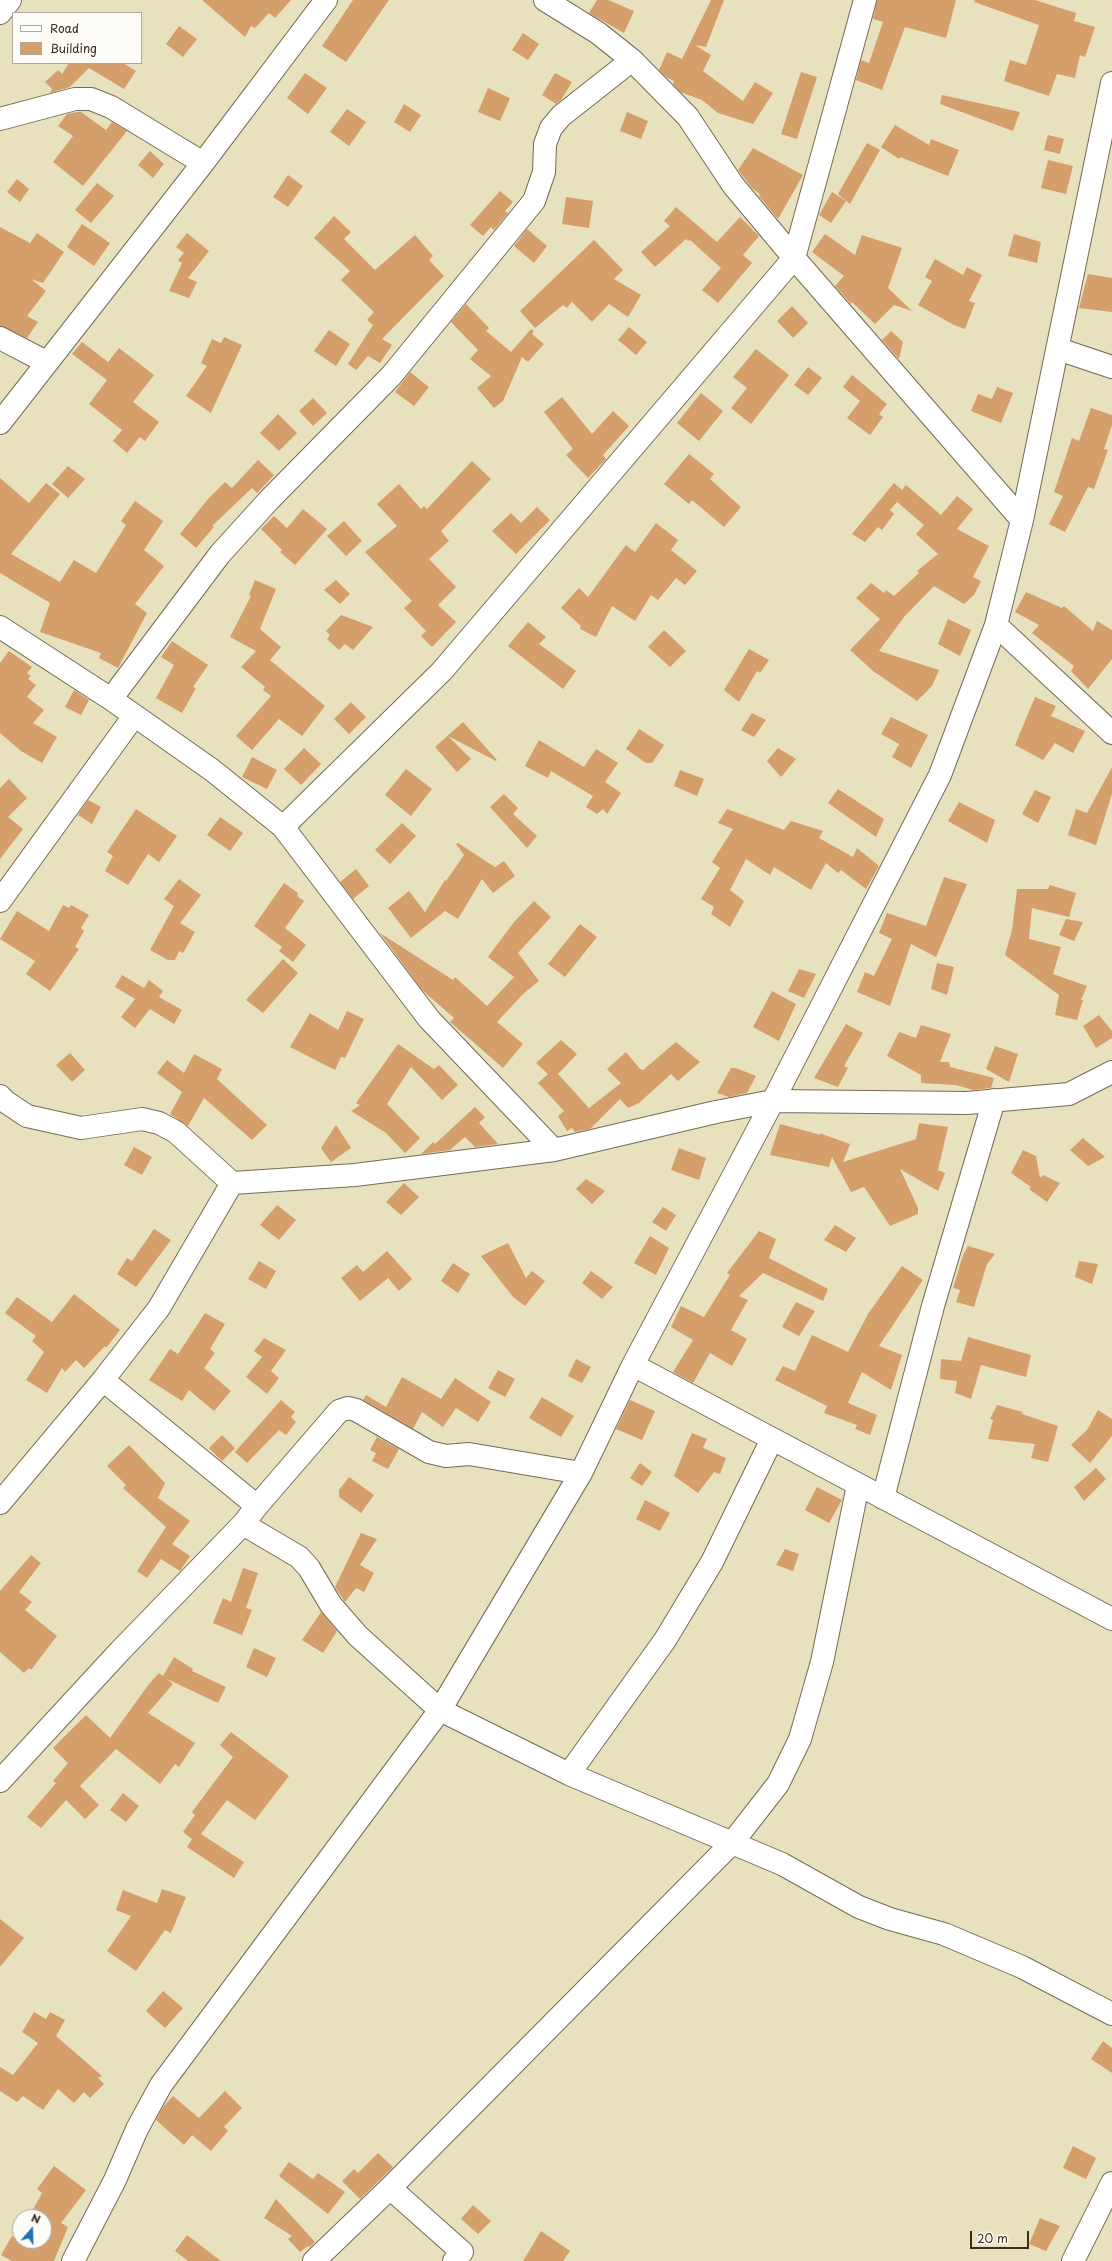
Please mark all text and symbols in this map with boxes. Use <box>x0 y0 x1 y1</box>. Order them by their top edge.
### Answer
legend <box>12 12 142 64</box>
text: Road <box>50 19 79 37</box>
text: Building <box>50 39 97 57</box>
north arrow <box>12 2209 52 2249</box>
text: N <box>29 2209 43 2228</box>
scale bar <box>972 2223 1031 2249</box>
text: 20 m <box>977 2229 1008 2247</box>

